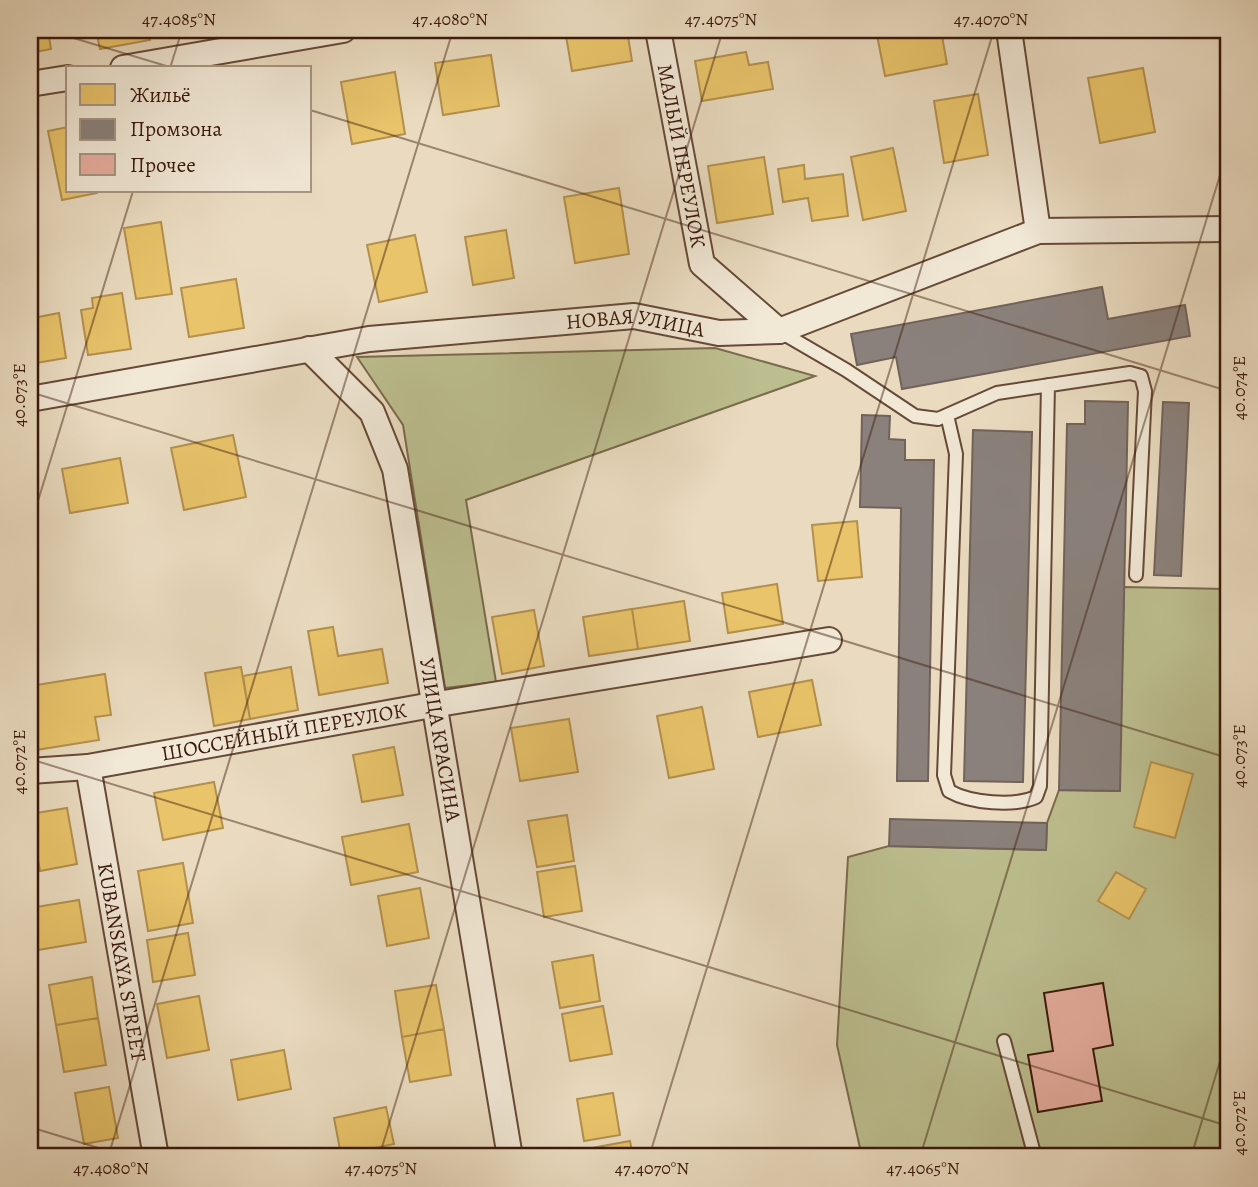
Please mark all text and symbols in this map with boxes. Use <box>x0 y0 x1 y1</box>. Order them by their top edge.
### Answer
text: 47.4085°N <box>142 7 216 31</box>
text: 47.4080°N <box>412 7 488 31</box>
text: 47.4075°N <box>685 7 757 31</box>
text: 47.4070°N <box>954 7 1028 31</box>
street label: МАЛЫЙ ПЕРЕУЛОК <box>651 62 713 250</box>
legend <box>66 66 312 192</box>
text: Жильё <box>130 81 191 109</box>
text: Промзона <box>130 115 223 143</box>
text: Прочее <box>130 151 196 179</box>
street label: НОВАЯ УЛИЦА <box>565 302 708 344</box>
text: 40.074°E <box>1227 356 1251 420</box>
text: 40.073°E <box>7 363 31 427</box>
street label: УЛИЦА КРАСИНА <box>413 656 468 824</box>
street label: ШОССЕЙНЫЙ ПЕРЕУЛОК <box>159 696 409 768</box>
text: 40.073°E <box>1227 724 1251 788</box>
text: 40.072°E <box>7 729 31 795</box>
street label: KUBANSKAYA STREET <box>91 860 153 1064</box>
text: 40.072°E <box>1227 1090 1251 1156</box>
text: 47.4080°N <box>73 1156 149 1180</box>
text: 47.4075°N <box>345 1156 417 1180</box>
text: 47.4070°N <box>615 1156 689 1180</box>
text: 47.4065°N <box>886 1156 960 1180</box>

